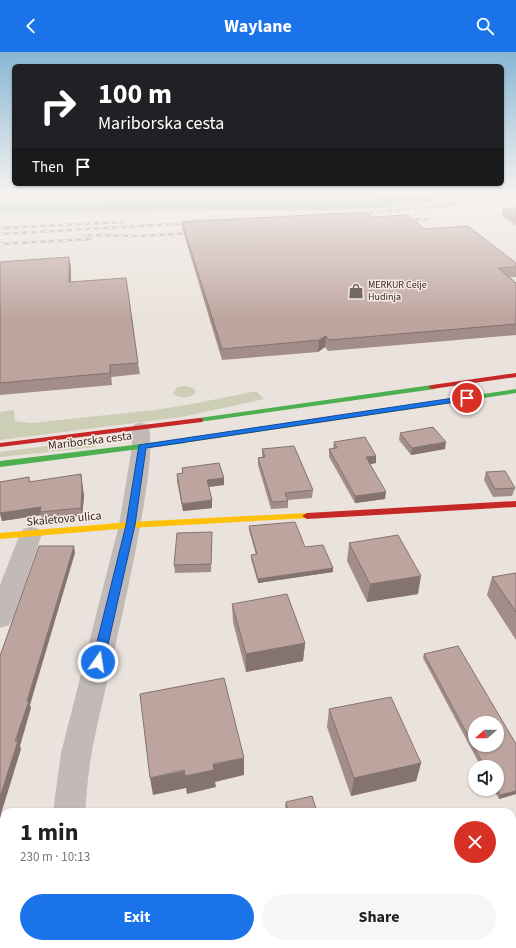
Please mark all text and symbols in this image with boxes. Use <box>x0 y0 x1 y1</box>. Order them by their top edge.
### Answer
text: Waylane <box>224 14 292 39</box>
icon: back <box>20 15 42 37</box>
icon: search <box>474 15 496 37</box>
text: 100 m <box>98 74 172 114</box>
icon: right <box>32 80 84 132</box>
text: Mariborska cesta <box>98 111 224 136</box>
icon: arrive <box>72 156 94 178</box>
text: Then <box>32 157 64 178</box>
place label: MERKUR Celje Hudinja <box>368 278 427 304</box>
shop icon: MERKUR Celje Hudinja <box>347 282 365 300</box>
pin <box>450 381 484 415</box>
icon: arrive <box>456 387 478 409</box>
street label: Mariborska cesta <box>47 427 133 455</box>
street label: Skaletova ulica <box>26 507 102 531</box>
position arrow <box>77 641 119 683</box>
north arrow <box>468 716 504 752</box>
map controls <box>468 716 504 796</box>
button: sound <box>468 760 504 796</box>
text: 1 min <box>20 815 78 850</box>
button: close <box>454 821 496 863</box>
text: 230 m · 10:13 <box>20 848 90 866</box>
button: Exit <box>20 894 254 940</box>
button: Share <box>262 894 496 940</box>

